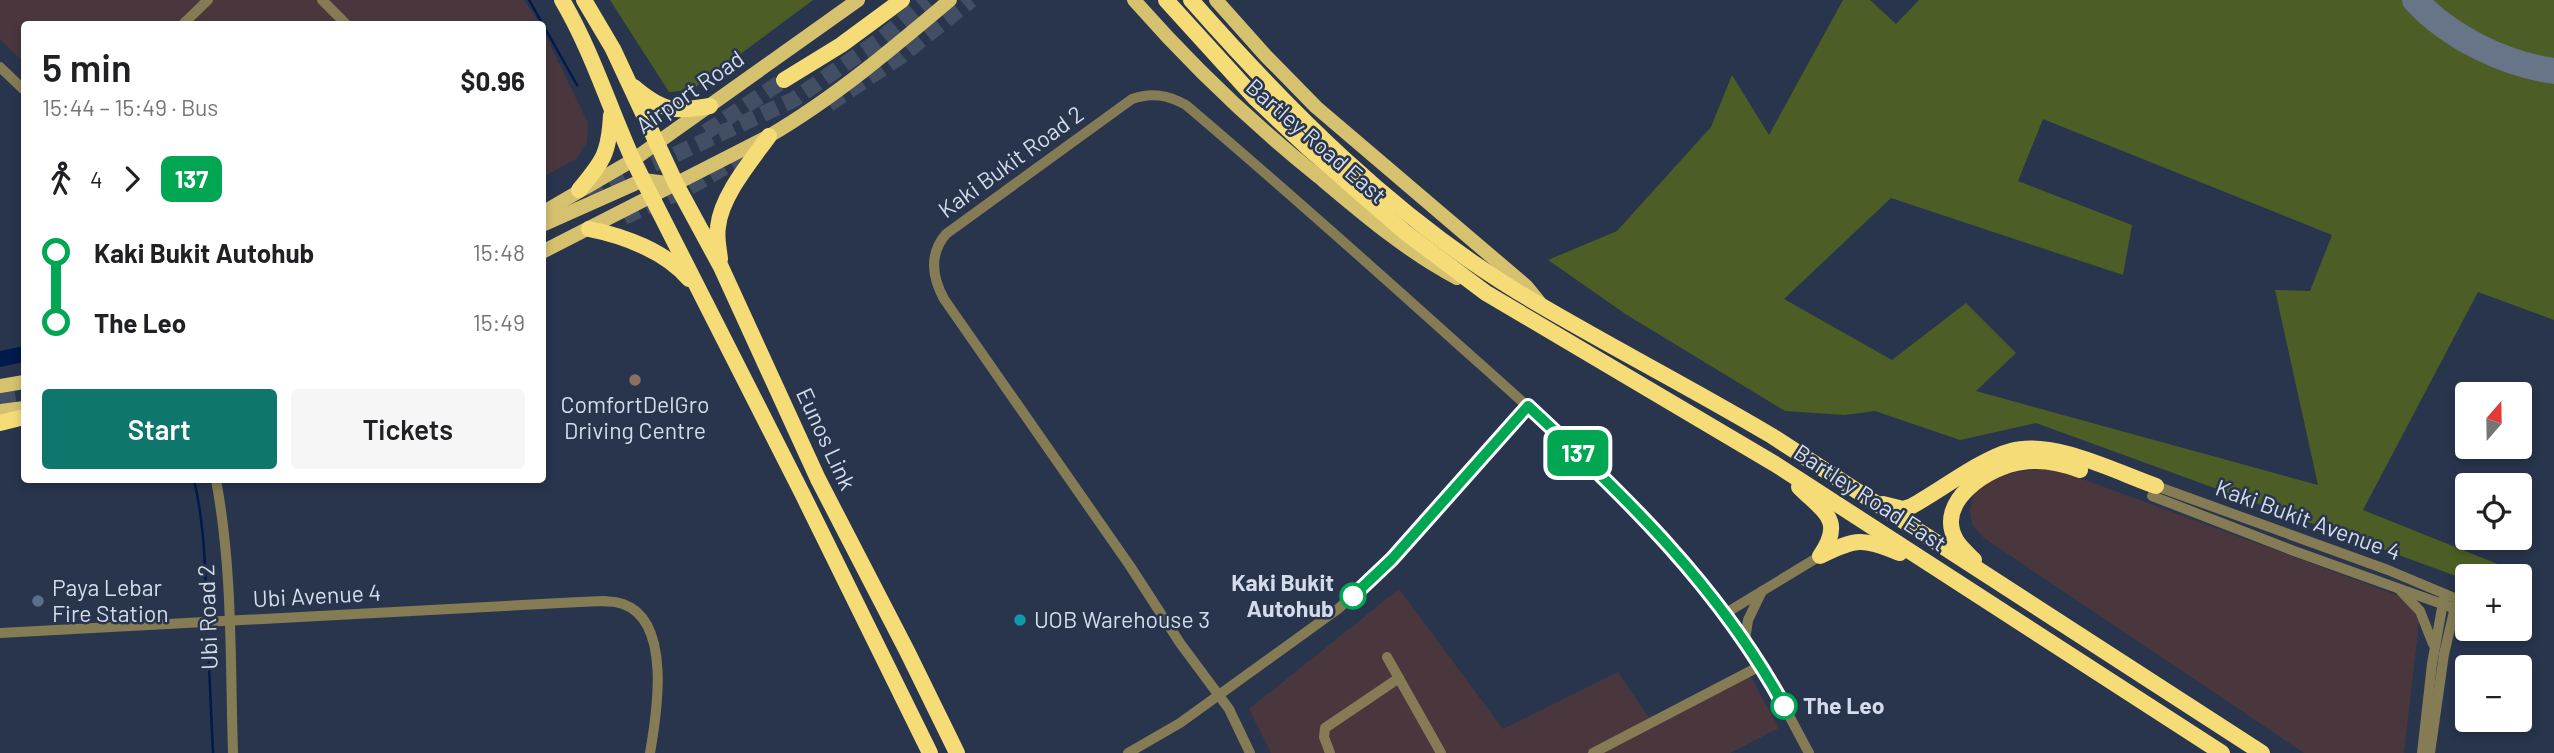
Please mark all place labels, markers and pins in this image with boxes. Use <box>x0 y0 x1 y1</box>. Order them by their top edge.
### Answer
marker: ComfortDelGro Driving Centre <box>627 372 643 388</box>
place label: ComfortDelGro Driving Centre <box>561 390 709 444</box>
place label: Kaki Bukit Autohub <box>1231 568 1334 622</box>
place label: Paya Lebar Fire Station <box>52 573 169 627</box>
marker: Kaki Bukit Autohub <box>1340 583 1366 609</box>
marker: Paya Lebar Fire Station <box>30 593 46 609</box>
place label: UOB Warehouse 3 <box>1034 605 1210 633</box>
marker: UOB Warehouse 3 <box>1012 612 1028 628</box>
place label: The Leo <box>1803 691 1885 719</box>
marker: The Leo <box>1771 693 1797 719</box>

